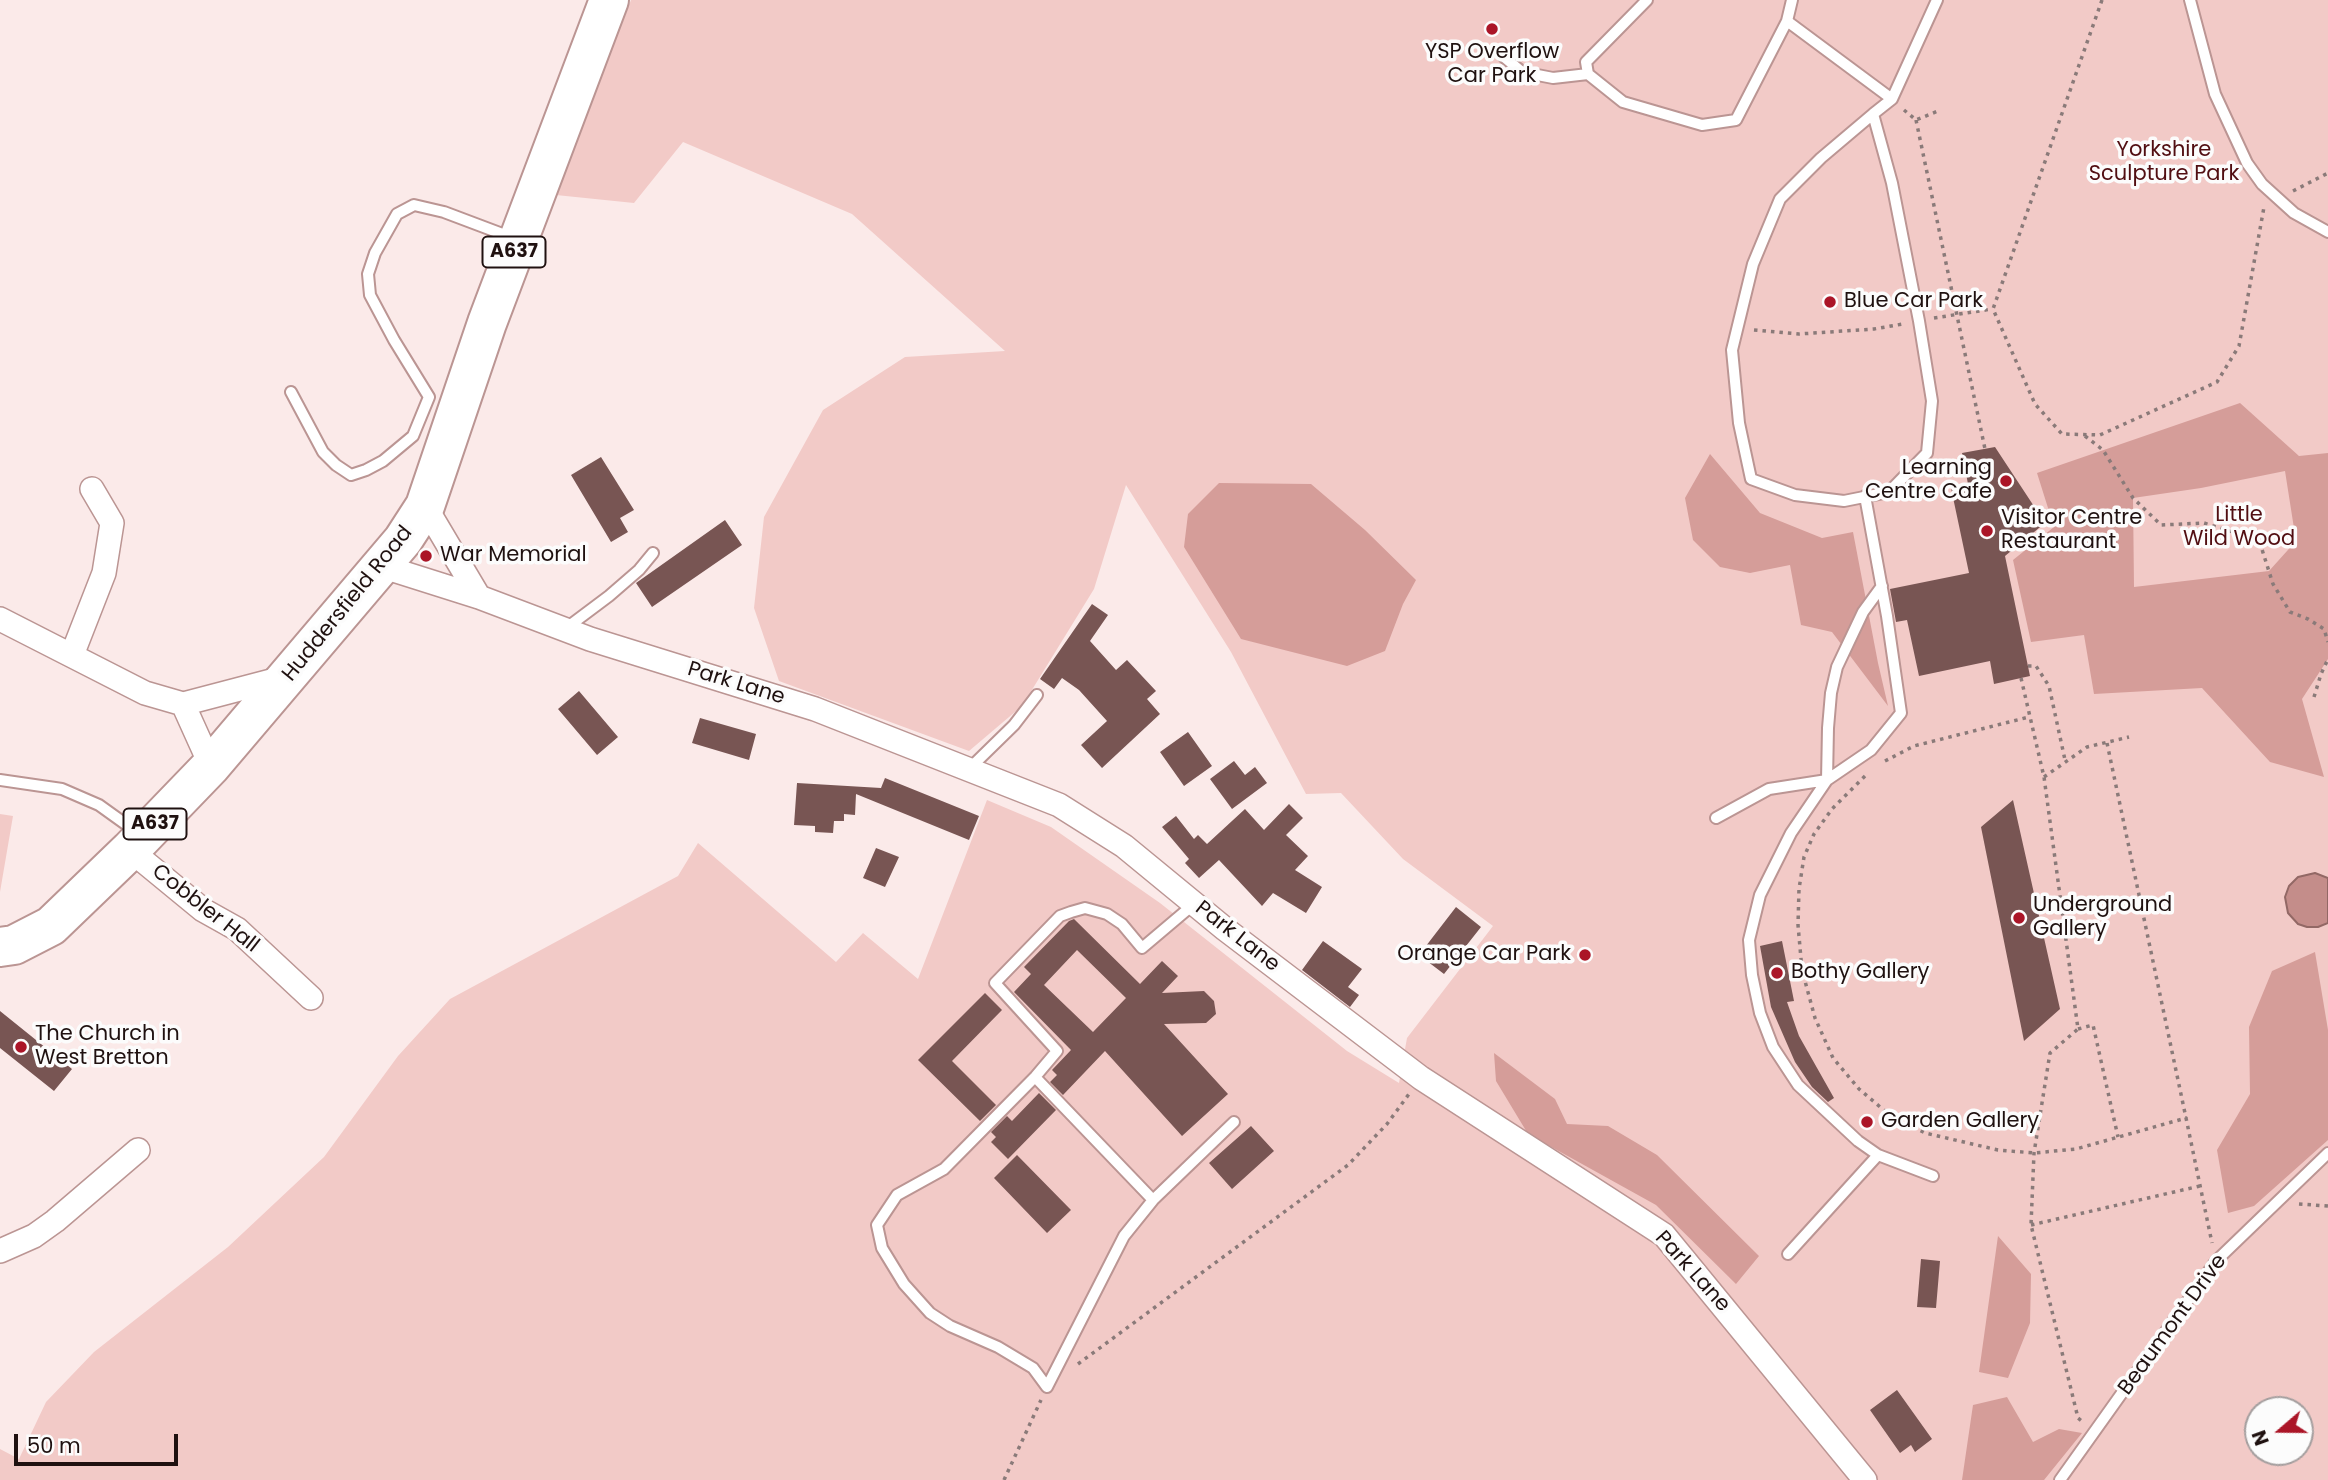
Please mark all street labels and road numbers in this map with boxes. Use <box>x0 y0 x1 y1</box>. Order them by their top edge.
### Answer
road number: A637 <box>482 236 546 268</box>
street label: Huddersfield Road <box>278 521 418 687</box>
street label: Park Lane <box>684 657 788 711</box>
road number: A637 <box>124 808 186 839</box>
street label: Cobbler Hall <box>147 859 263 959</box>
street label: Park Lane <box>1190 896 1284 978</box>
street label: Park Lane <box>1649 1226 1735 1318</box>
street label: Beaumont Drive <box>2113 1250 2233 1400</box>

